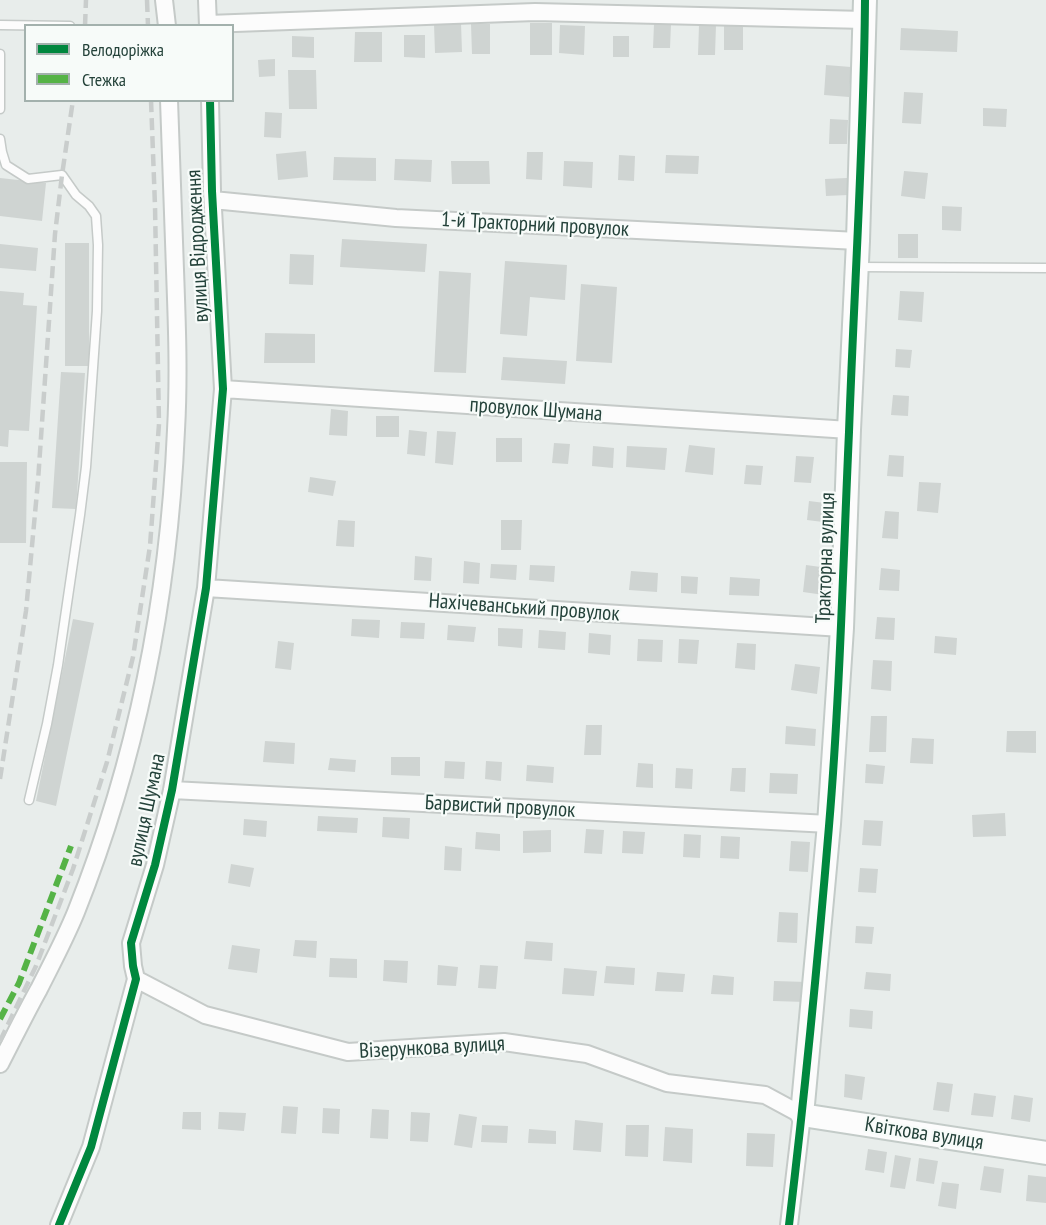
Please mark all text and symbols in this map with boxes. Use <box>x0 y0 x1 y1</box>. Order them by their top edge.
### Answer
legend <box>24 24 234 102</box>
text: Велодоріжка <box>82 38 164 61</box>
text: Стежка <box>82 68 126 91</box>
street label: вулиця Відродження <box>181 169 215 323</box>
street label: 1-й Тракторний провулок <box>440 207 630 243</box>
street label: провулок Шумана <box>469 393 603 427</box>
street label: Тракторна вулиця <box>811 492 841 624</box>
street label: Нахічеванський провулок <box>428 589 620 627</box>
street label: вулиця Шумана <box>123 751 171 869</box>
street label: Барвистий провулок <box>424 790 576 824</box>
street label: Візерункова вулиця <box>358 1032 506 1064</box>
street label: Квіткова вулиця <box>863 1112 985 1156</box>

